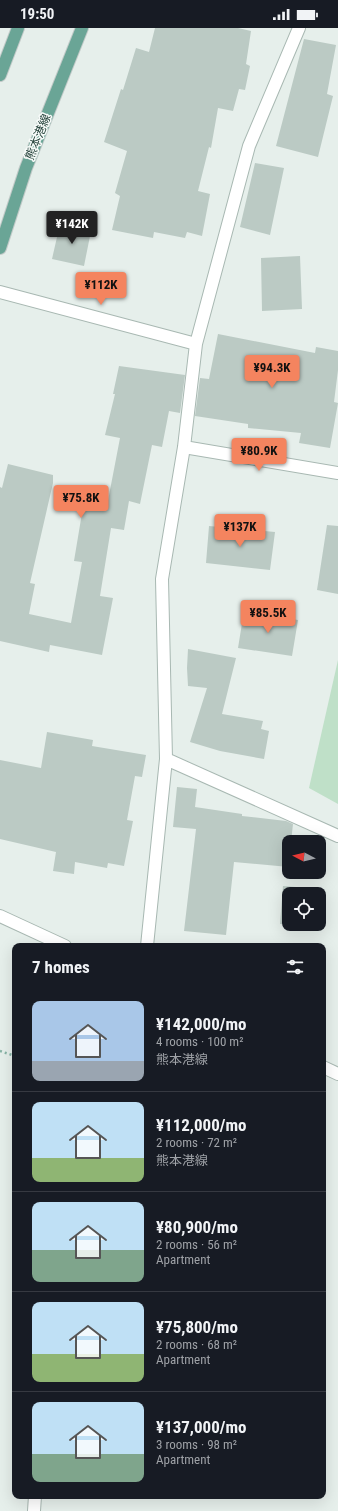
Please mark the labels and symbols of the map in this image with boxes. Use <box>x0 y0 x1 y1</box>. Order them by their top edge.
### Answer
street label: 熊本港線 <box>23 112 53 162</box>
pin: ¥142K <box>44 211 100 245</box>
pin: ¥112K <box>73 272 129 306</box>
pin: ¥94.3K <box>239 355 305 389</box>
pin: ¥80.9K <box>226 438 292 472</box>
pin: ¥75.8K <box>48 485 114 519</box>
pin: ¥137K <box>212 514 268 548</box>
pin: ¥85.5K <box>235 600 301 634</box>
north arrow <box>282 835 326 879</box>

